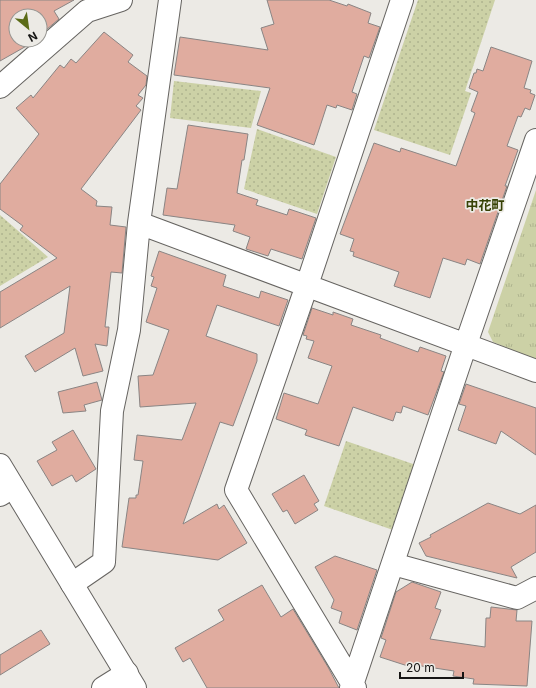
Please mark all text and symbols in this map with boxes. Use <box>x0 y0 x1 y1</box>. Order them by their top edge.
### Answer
north arrow <box>8 8 48 48</box>
text: N <box>26 29 40 45</box>
district label: 中花町 <box>465 197 505 213</box>
scale bar <box>400 654 463 680</box>
text: 20 m <box>406 660 435 675</box>

